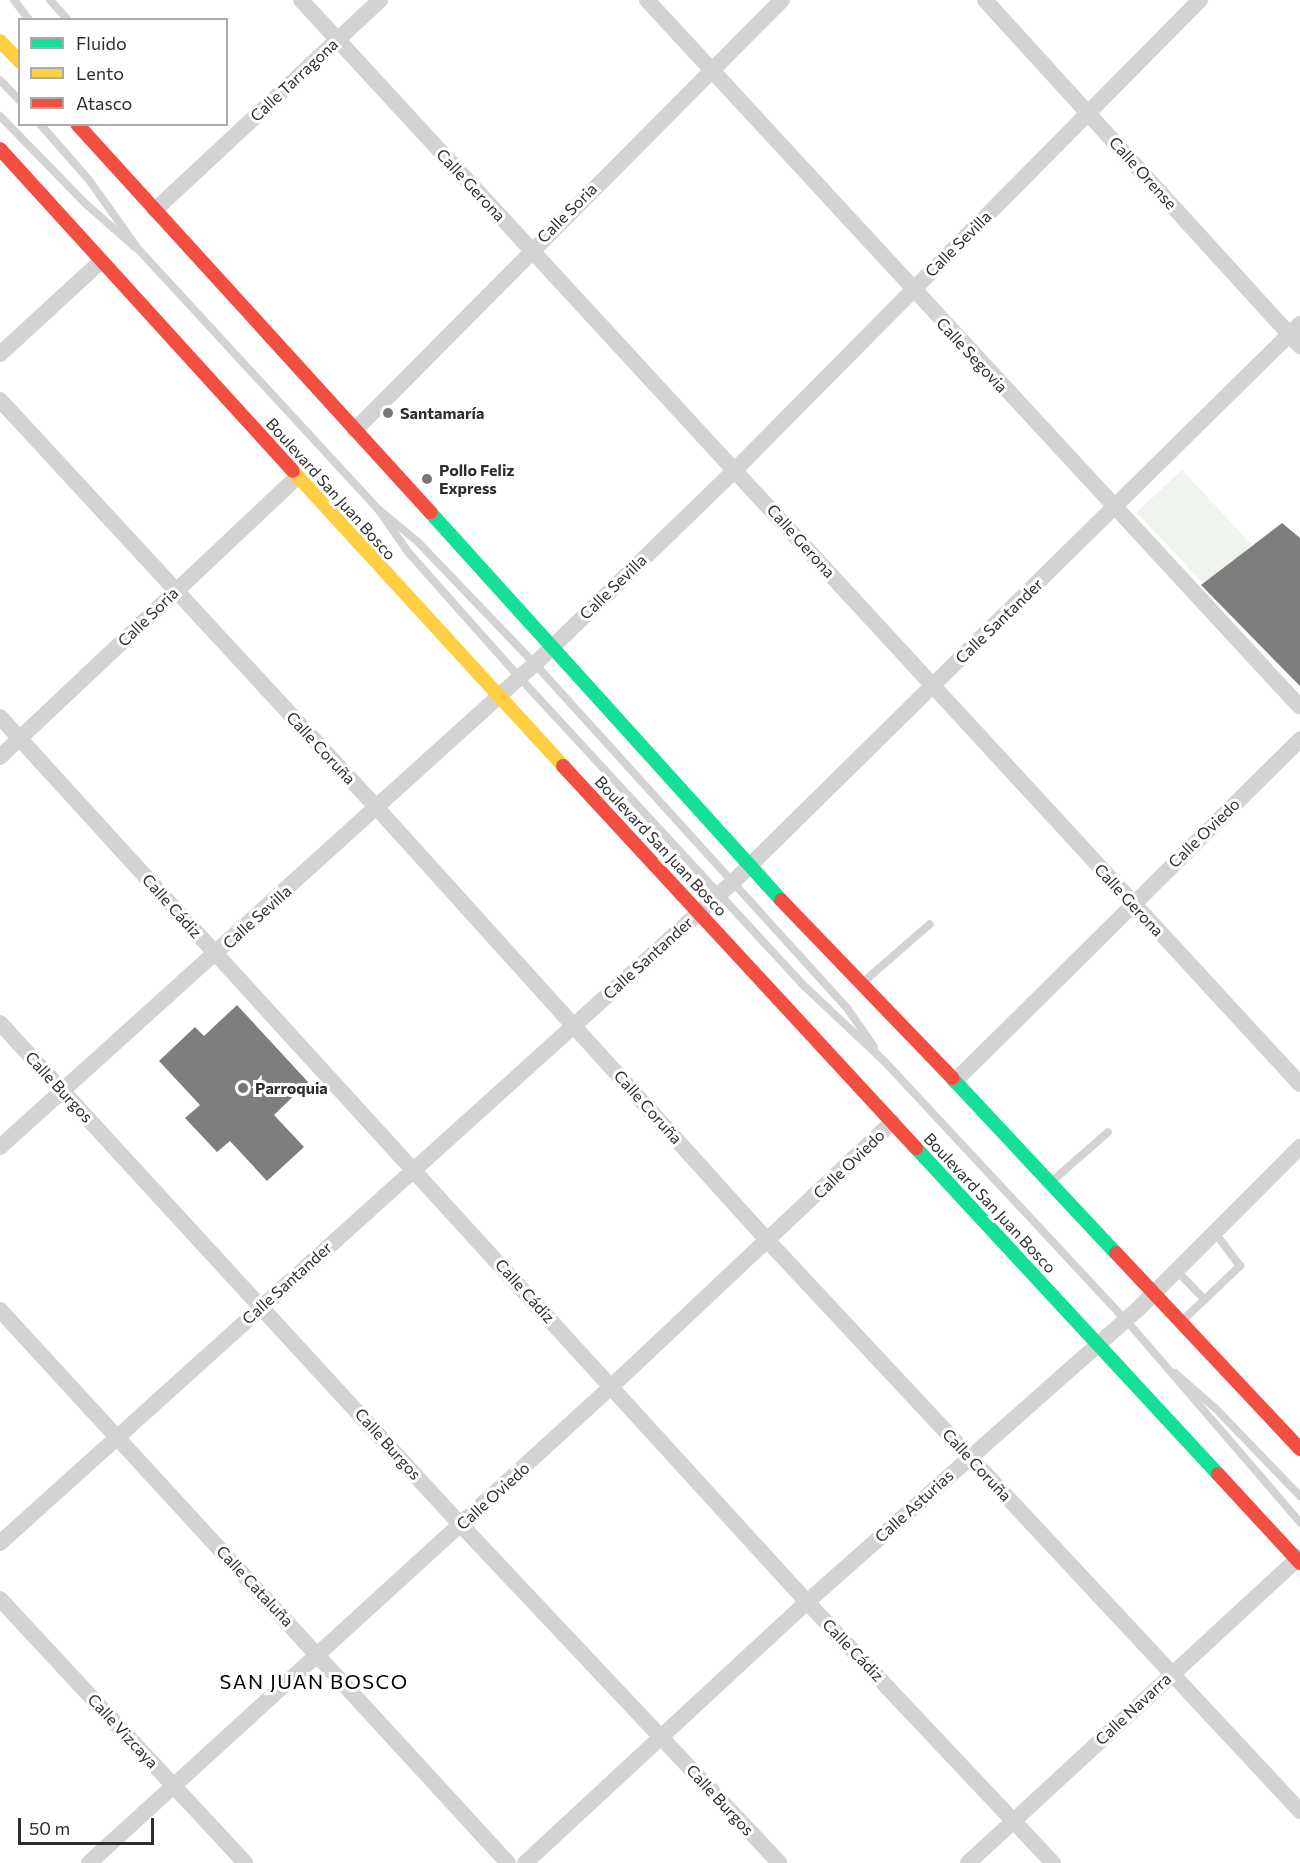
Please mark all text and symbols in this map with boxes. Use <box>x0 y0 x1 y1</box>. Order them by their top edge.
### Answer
legend <box>18 18 228 126</box>
text: Fluido <box>76 32 127 54</box>
street label: Calle Tarragona <box>246 35 342 125</box>
text: Lento <box>76 62 124 84</box>
text: Atasco <box>76 92 132 114</box>
street label: Calle Orense <box>1105 133 1181 213</box>
street label: Calle Gerona <box>432 145 510 225</box>
street label: Calle Soria <box>533 179 601 247</box>
street label: Calle Sevilla <box>921 207 995 281</box>
street label: Calle Segovia <box>932 314 1012 396</box>
place label: Santamaría <box>400 403 484 423</box>
marker: Santamaría <box>381 406 395 420</box>
street label: Boulevard San Juan Bosco <box>262 414 400 564</box>
place label: Pollo Feliz Express <box>439 460 515 498</box>
marker: Pollo Feliz Express <box>420 472 434 486</box>
street label: Calle Gerona <box>763 500 839 582</box>
street label: Calle Sevilla <box>576 550 650 624</box>
street label: Calle Santander <box>951 574 1047 668</box>
street label: Calle Soria <box>114 583 182 651</box>
street label: Calle Coruña <box>282 708 360 788</box>
street label: Boulevard San Juan Bosco <box>591 772 731 920</box>
street label: Calle Oviedo <box>1164 794 1244 872</box>
street label: Calle Gerona <box>1090 860 1168 940</box>
street label: Calle Cádiz <box>138 870 206 942</box>
street label: Calle Sevilla <box>219 881 295 953</box>
street label: Calle Santander <box>599 913 697 1003</box>
street label: Calle Burgos <box>21 1048 97 1126</box>
street label: Calle Coruña <box>610 1066 686 1148</box>
place label: Parroquia <box>255 1078 328 1098</box>
marker: Parroquia <box>236 1081 250 1095</box>
street label: Calle Oviedo <box>809 1125 889 1203</box>
street label: Boulevard San Juan Bosco <box>920 1129 1060 1277</box>
street label: Calle Santander <box>238 1238 336 1328</box>
street label: Calle Cádiz <box>491 1255 559 1327</box>
street label: Calle Burgos <box>351 1404 425 1484</box>
street label: Calle Coruña <box>938 1425 1016 1505</box>
street label: Calle Oviedo <box>453 1458 533 1534</box>
street label: Calle Asturias <box>871 1466 957 1546</box>
street label: Calle Cataluña <box>213 1542 297 1630</box>
street label: Calle Cádiz <box>818 1615 888 1685</box>
district label: SAN JUAN BOSCO <box>220 1669 408 1693</box>
street label: Calle Navarra <box>1091 1669 1175 1749</box>
street label: Calle Vizcaya <box>84 1690 162 1772</box>
street label: Calle Burgos <box>682 1761 758 1839</box>
scale bar <box>21 1806 158 1844</box>
text: 50 m <box>29 1817 70 1839</box>

